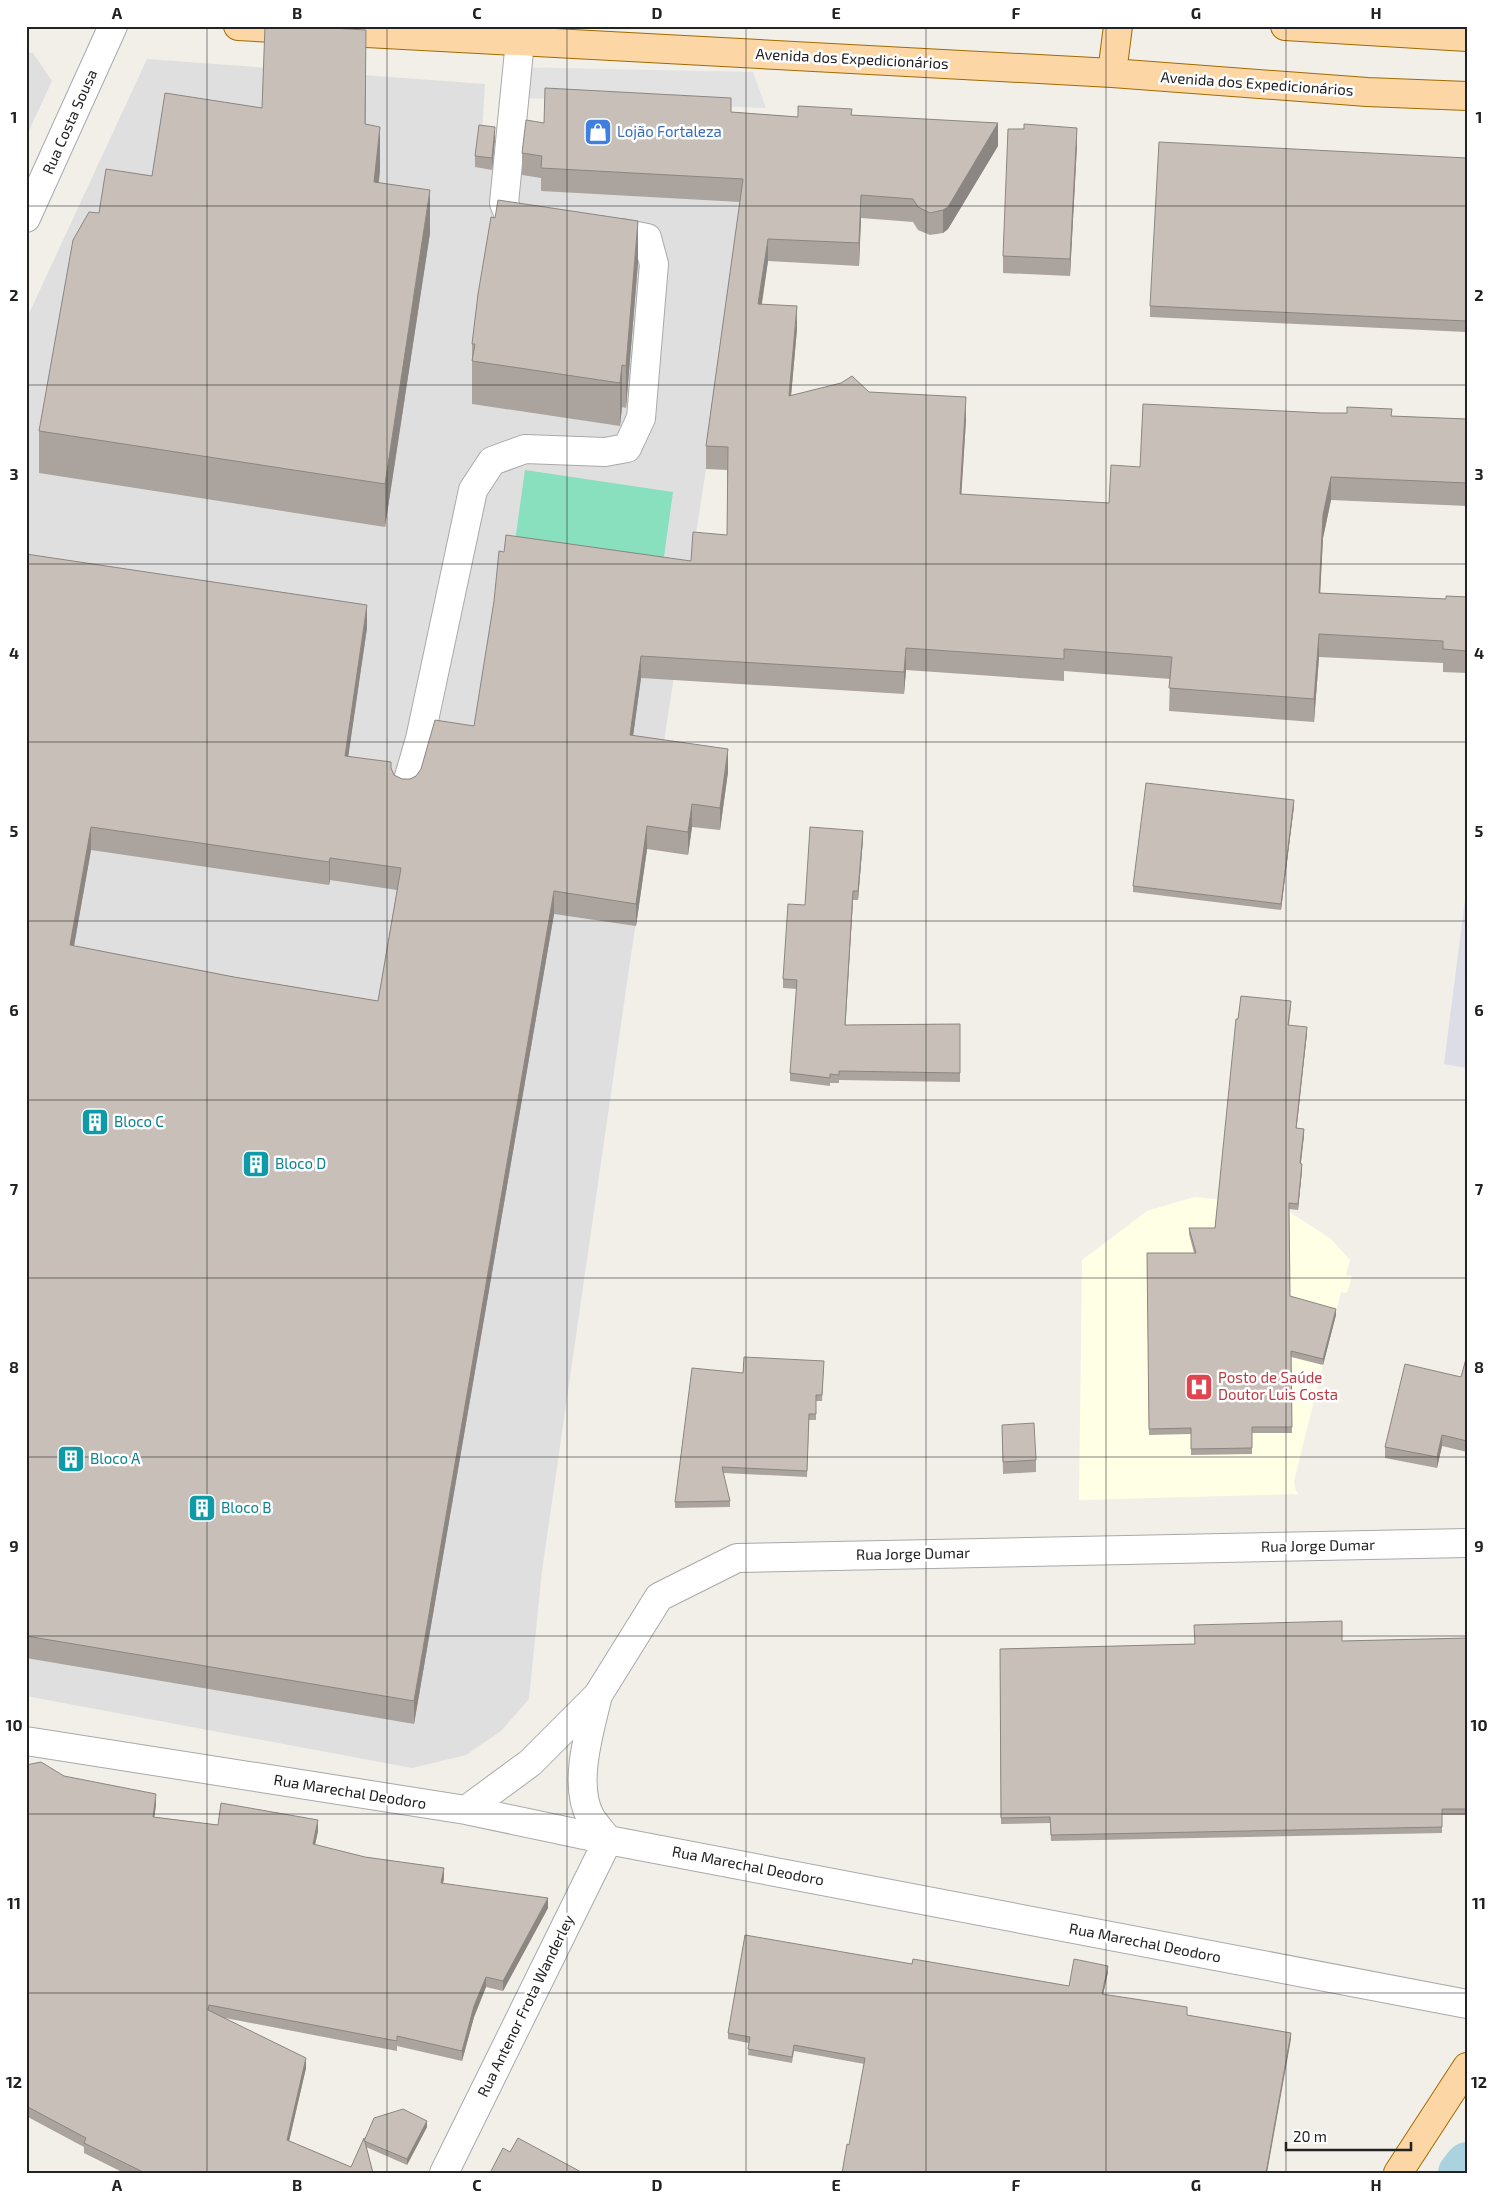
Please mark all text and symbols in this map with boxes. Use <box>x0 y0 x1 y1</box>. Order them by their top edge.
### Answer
text: A <box>112 3 123 22</box>
text: B <box>292 3 302 22</box>
text: C <box>472 3 482 22</box>
text: D <box>652 3 663 22</box>
text: E <box>831 3 841 22</box>
text: F <box>1012 3 1021 22</box>
text: G <box>1191 3 1201 22</box>
text: H <box>1370 3 1382 22</box>
street label: Avenida dos Expedicionários <box>755 44 949 72</box>
street label: Rua Costa Sousa <box>38 66 100 177</box>
street label: Avenida dos Expedicionários <box>1160 67 1354 99</box>
text: 1 <box>11 107 17 126</box>
text: 1 <box>1476 107 1482 126</box>
shop icon: Lojão Fortaleza <box>583 117 613 147</box>
place label: Lojão Fortaleza <box>617 122 722 141</box>
text: 2 <box>9 285 19 304</box>
text: 2 <box>1474 285 1484 304</box>
text: 3 <box>9 464 19 483</box>
text: 3 <box>1474 464 1484 483</box>
text: 4 <box>9 643 19 662</box>
text: 4 <box>1474 643 1484 662</box>
text: 5 <box>10 821 19 840</box>
text: 5 <box>1475 821 1484 840</box>
text: 6 <box>9 1000 19 1019</box>
text: 6 <box>1474 1000 1484 1019</box>
building icon: Bloco C <box>80 1107 110 1137</box>
place label: Bloco C <box>114 1112 164 1130</box>
building icon: Bloco D <box>241 1149 271 1179</box>
place label: Bloco D <box>275 1154 326 1172</box>
text: 7 <box>10 1179 19 1198</box>
text: 7 <box>1475 1179 1484 1198</box>
text: 8 <box>9 1357 19 1376</box>
text: 8 <box>1474 1357 1484 1376</box>
place label: Posto de Saúde Doutor Luis Costa <box>1218 1368 1338 1403</box>
hospital icon: Posto de Saúde Doutor Luis Costa <box>1184 1372 1214 1402</box>
building icon: Bloco A <box>56 1444 86 1474</box>
place label: Bloco A <box>90 1449 141 1467</box>
building icon: Bloco B <box>187 1493 217 1523</box>
place label: Bloco B <box>221 1498 272 1516</box>
street label: Rua Jorge Dumar <box>1261 1535 1375 1555</box>
text: 9 <box>9 1536 19 1555</box>
text: 9 <box>1474 1536 1484 1555</box>
street label: Rua Jorge Dumar <box>856 1543 970 1563</box>
text: 10 <box>5 1715 23 1734</box>
text: 10 <box>1470 1715 1488 1734</box>
street label: Rua Marechal Deodoro <box>273 1770 428 1812</box>
street label: Rua Marechal Deodoro <box>671 1841 826 1889</box>
text: 11 <box>7 1893 21 1912</box>
text: 11 <box>1472 1893 1486 1912</box>
street label: Rua Antenor Frota Wanderley <box>473 1911 577 2100</box>
street label: Rua Marechal Deodoro <box>1068 1918 1223 1966</box>
text: 12 <box>6 2072 22 2091</box>
text: 12 <box>1471 2072 1487 2091</box>
scale bar <box>1286 2119 1410 2151</box>
text: 20 m <box>1293 2127 1327 2145</box>
text: A <box>112 2175 123 2194</box>
text: B <box>292 2175 302 2194</box>
text: C <box>472 2175 482 2194</box>
text: D <box>652 2175 663 2194</box>
text: E <box>831 2175 841 2194</box>
text: F <box>1012 2175 1021 2194</box>
text: G <box>1191 2175 1201 2194</box>
text: H <box>1370 2175 1382 2194</box>

